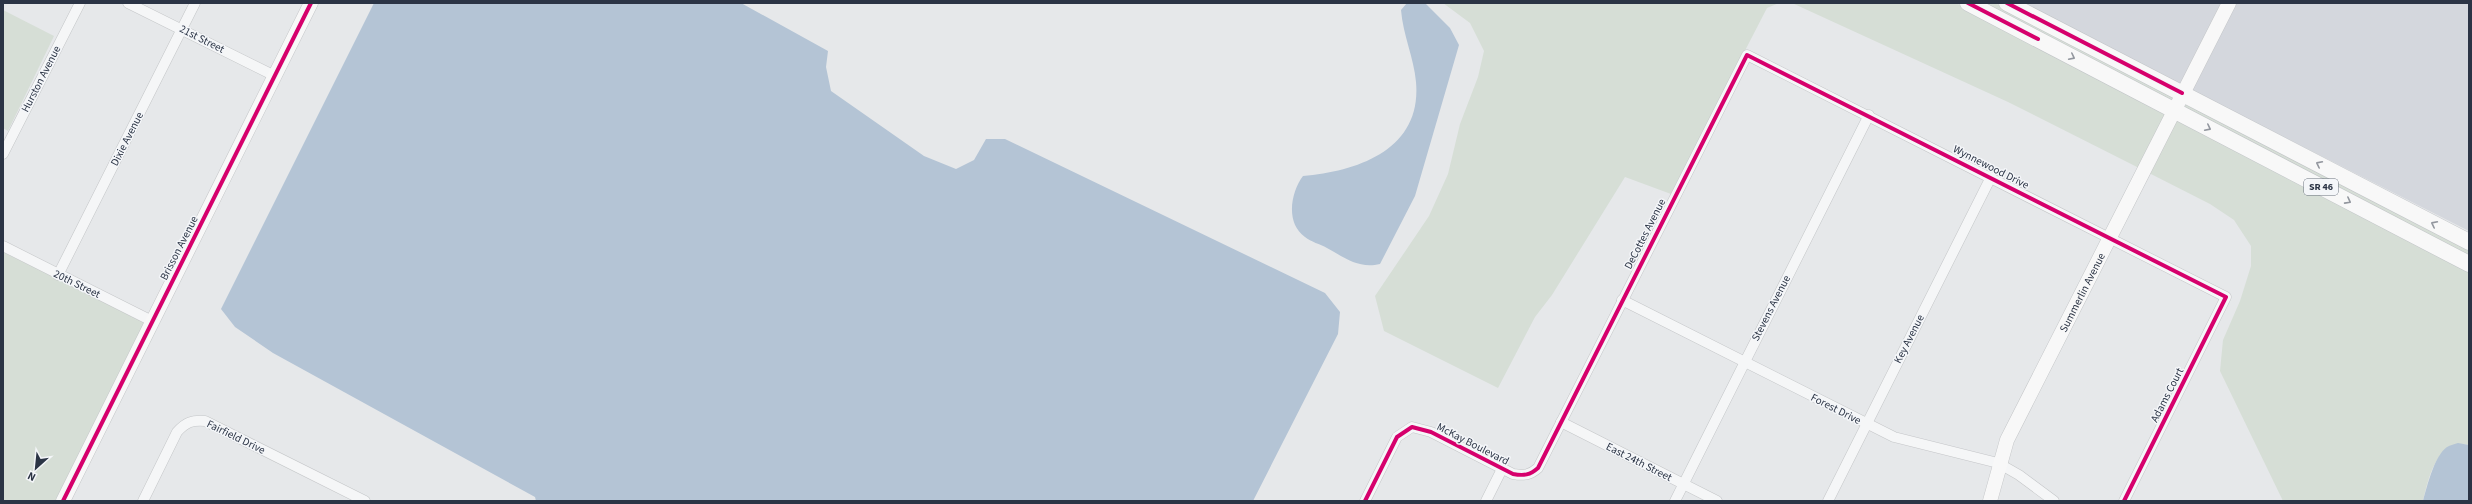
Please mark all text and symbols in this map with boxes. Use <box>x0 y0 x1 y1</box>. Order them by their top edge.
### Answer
street label: 21st Street <box>177 21 227 57</box>
street label: Hurston Avenue <box>18 43 64 115</box>
one-way arrow <box>2068 53 2076 60</box>
street label: Dixie Avenue <box>107 109 147 169</box>
one-way arrow <box>2204 123 2211 131</box>
street label: Wynnewood Drive <box>1950 141 2032 193</box>
one-way arrow <box>2316 162 2323 169</box>
road number: SR 46 <box>2304 179 2338 195</box>
street label: DeCottes Avenue <box>1621 196 1670 272</box>
one-way arrow <box>2344 196 2352 203</box>
street label: Brisson Avenue <box>156 213 202 283</box>
one-way arrow <box>2431 221 2439 229</box>
street label: Summerlin Avenue <box>2056 250 2109 335</box>
street label: 20th Street <box>51 266 103 302</box>
street label: Stevens Avenue <box>1748 272 1794 343</box>
street label: Key Avenue <box>1890 311 1928 366</box>
street label: Adams Court <box>2147 365 2187 425</box>
street label: Forest Drive <box>1808 390 1864 428</box>
street label: Fairfield Drive <box>204 416 268 458</box>
street label: McKay Boulevard <box>1434 419 1512 469</box>
street label: East 24th Street <box>1603 439 1675 485</box>
north arrow <box>16 448 56 488</box>
text: N <box>25 468 38 485</box>

